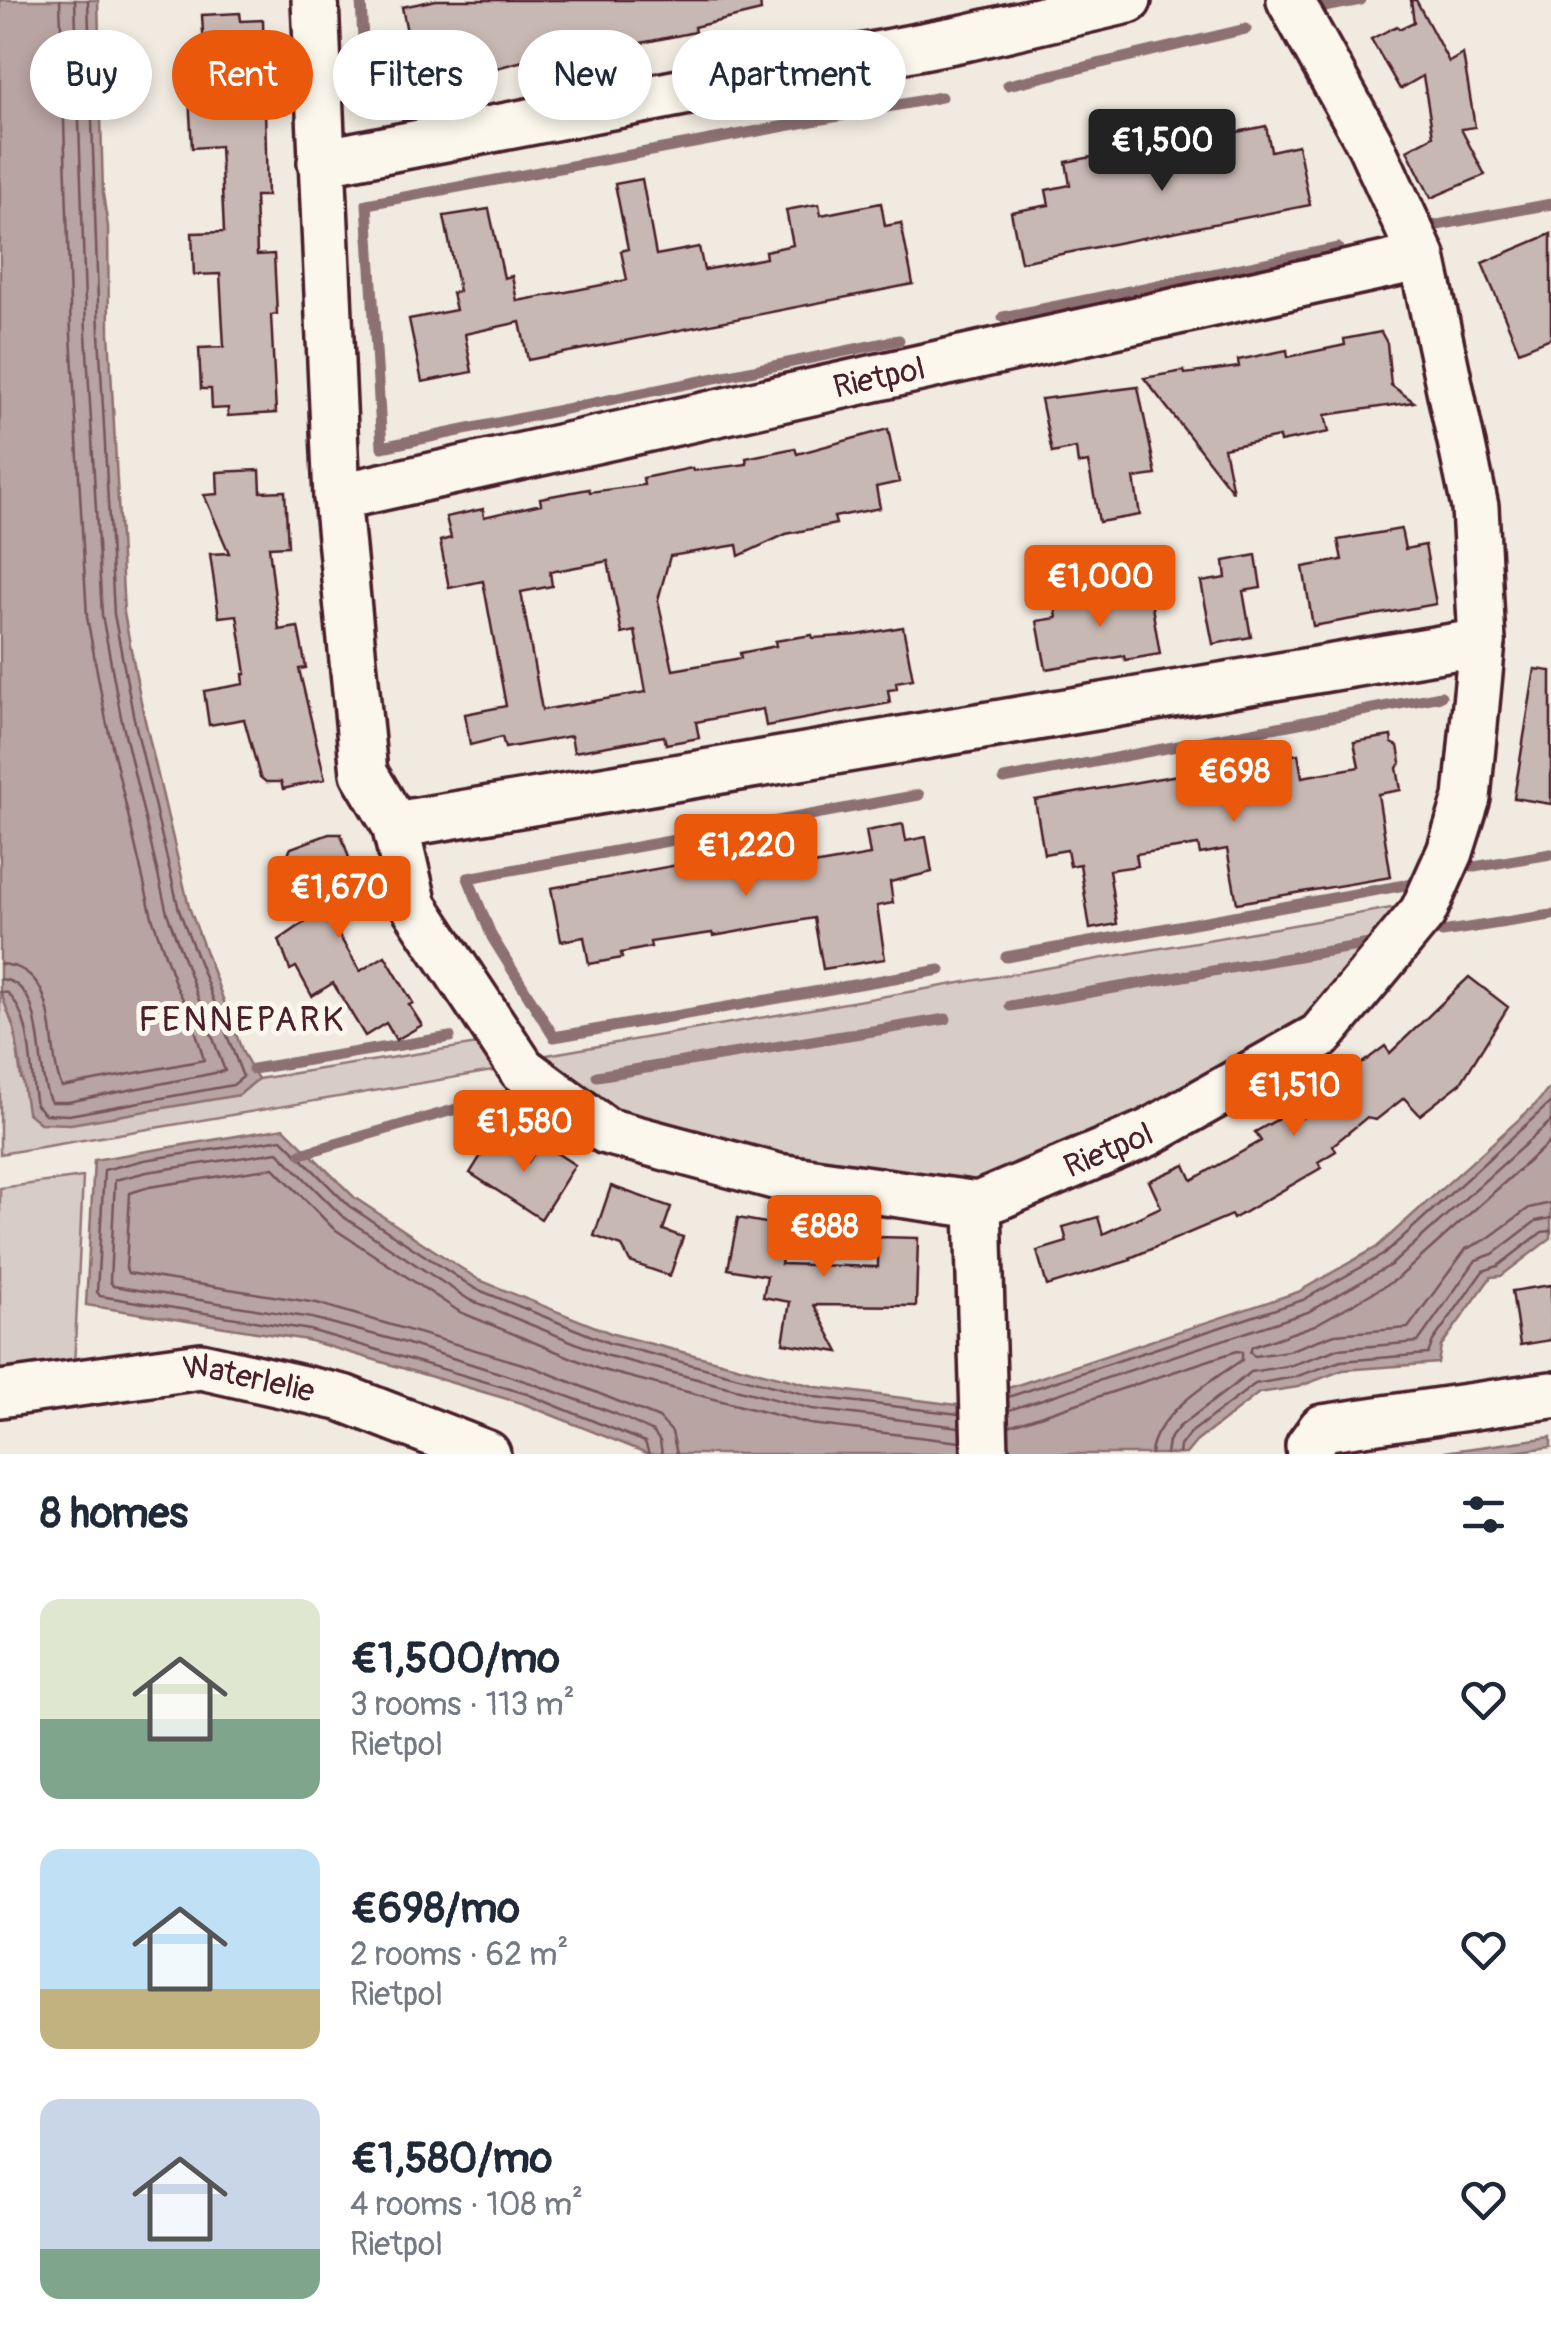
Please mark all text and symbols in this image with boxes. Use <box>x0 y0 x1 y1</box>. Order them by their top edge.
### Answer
chip: Buy <box>30 30 152 120</box>
chip: Rent <box>172 30 313 120</box>
chip: Filters <box>333 30 498 120</box>
chip: New <box>518 30 652 120</box>
chip: Apartment <box>672 30 906 120</box>
pin: €1,500 <box>1081 109 1243 194</box>
text: €1,500 <box>1111 121 1213 161</box>
street label: Rietpol <box>829 349 929 408</box>
pin: €1,000 <box>1019 545 1181 630</box>
text: €1,000 <box>1046 557 1154 597</box>
pin: €698 <box>1175 740 1293 825</box>
text: €698 <box>1198 752 1270 792</box>
pin: €1,220 <box>665 814 827 899</box>
text: €1,220 <box>696 826 796 866</box>
pin: €1,670 <box>258 856 420 941</box>
text: €1,670 <box>290 868 388 908</box>
district label: FENNEPARK <box>138 998 346 1042</box>
pin: €1,510 <box>1213 1054 1375 1139</box>
text: €1,510 <box>1247 1066 1341 1106</box>
pin: €1,580 <box>443 1090 605 1175</box>
text: €1,580 <box>475 1102 573 1142</box>
street label: Rietpol <box>1058 1114 1159 1187</box>
pin: €888 <box>765 1195 883 1280</box>
text: €888 <box>789 1207 859 1247</box>
street label: Waterlelie <box>181 1346 319 1412</box>
icon: filters <box>1456 1487 1511 1542</box>
text: 8 homes <box>40 1488 188 1540</box>
text: €1,500/mo <box>350 1633 560 1685</box>
icon: home <box>120 1639 240 1759</box>
icon: heart <box>1456 1672 1511 1727</box>
text: 3 rooms · 113 m² <box>350 1685 575 1725</box>
text: Rietpol <box>350 1725 443 1765</box>
text: €698/mo <box>350 1883 520 1935</box>
icon: home <box>120 1889 240 2009</box>
icon: heart <box>1456 1922 1511 1977</box>
text: 2 rooms · 62 m² <box>350 1935 568 1975</box>
text: Rietpol <box>350 1975 443 2015</box>
text: €1,580/mo <box>350 2133 552 2185</box>
icon: home <box>120 2139 240 2259</box>
icon: heart <box>1456 2172 1511 2227</box>
text: 4 rooms · 108 m² <box>350 2185 583 2225</box>
text: Rietpol <box>350 2225 443 2265</box>

